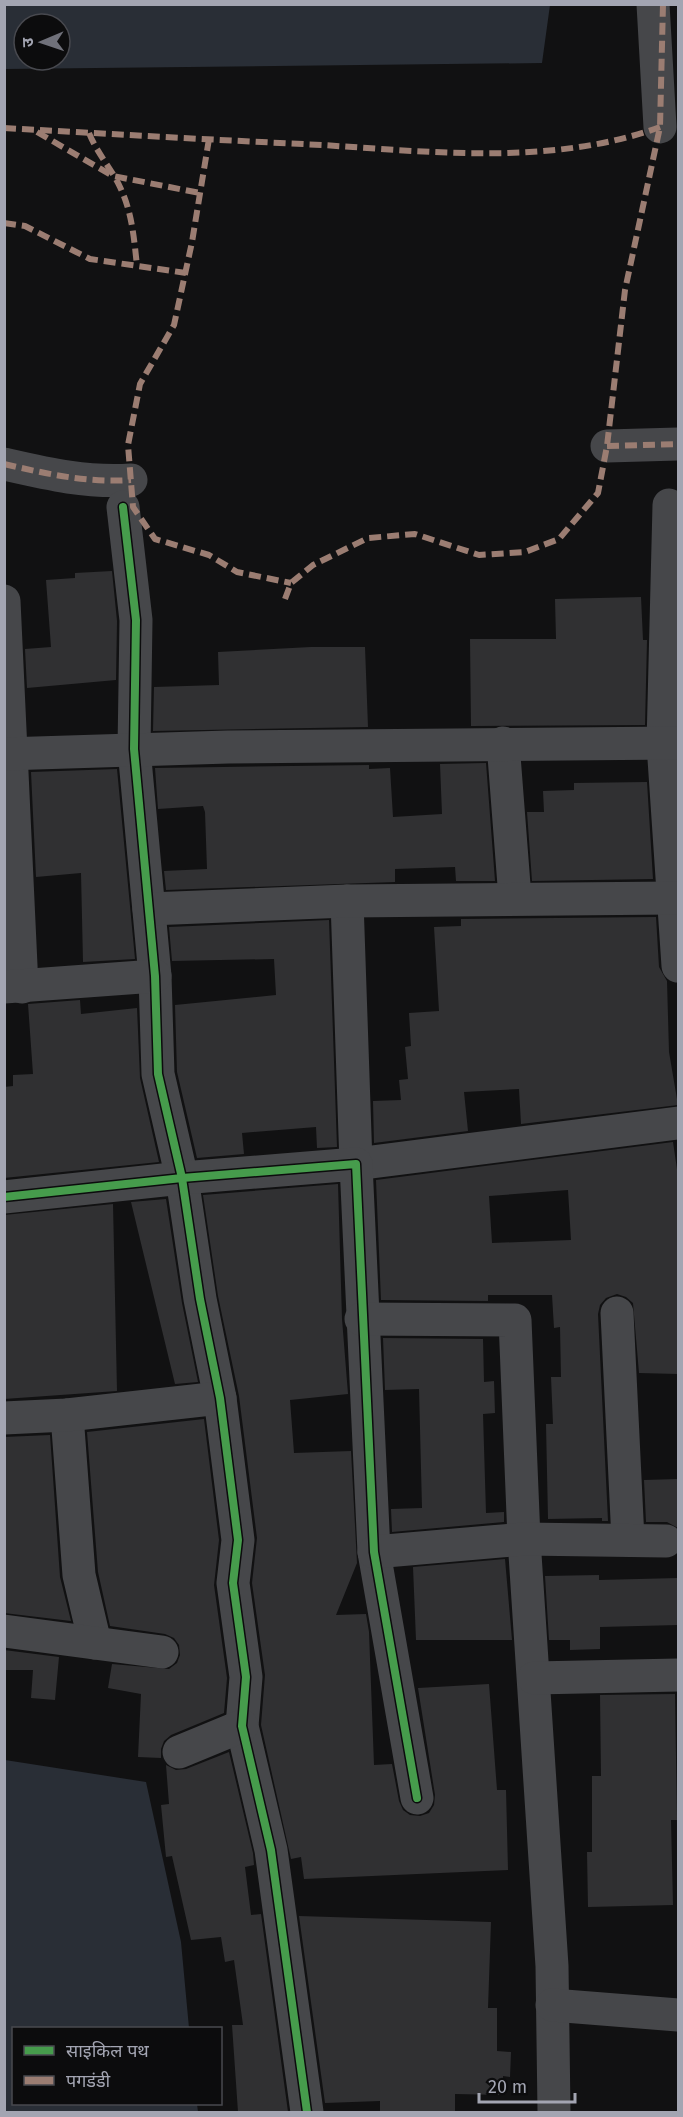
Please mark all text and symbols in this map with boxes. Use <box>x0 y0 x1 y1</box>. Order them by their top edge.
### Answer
north arrow <box>12 12 72 72</box>
text: उ <box>18 37 37 48</box>
legend <box>12 2027 222 2105</box>
text: साइकिल पथ <box>66 2040 149 2062</box>
scale bar <box>479 2066 575 2104</box>
text: पगडंडी <box>66 2070 111 2092</box>
text: 20 m <box>488 2076 527 2098</box>

